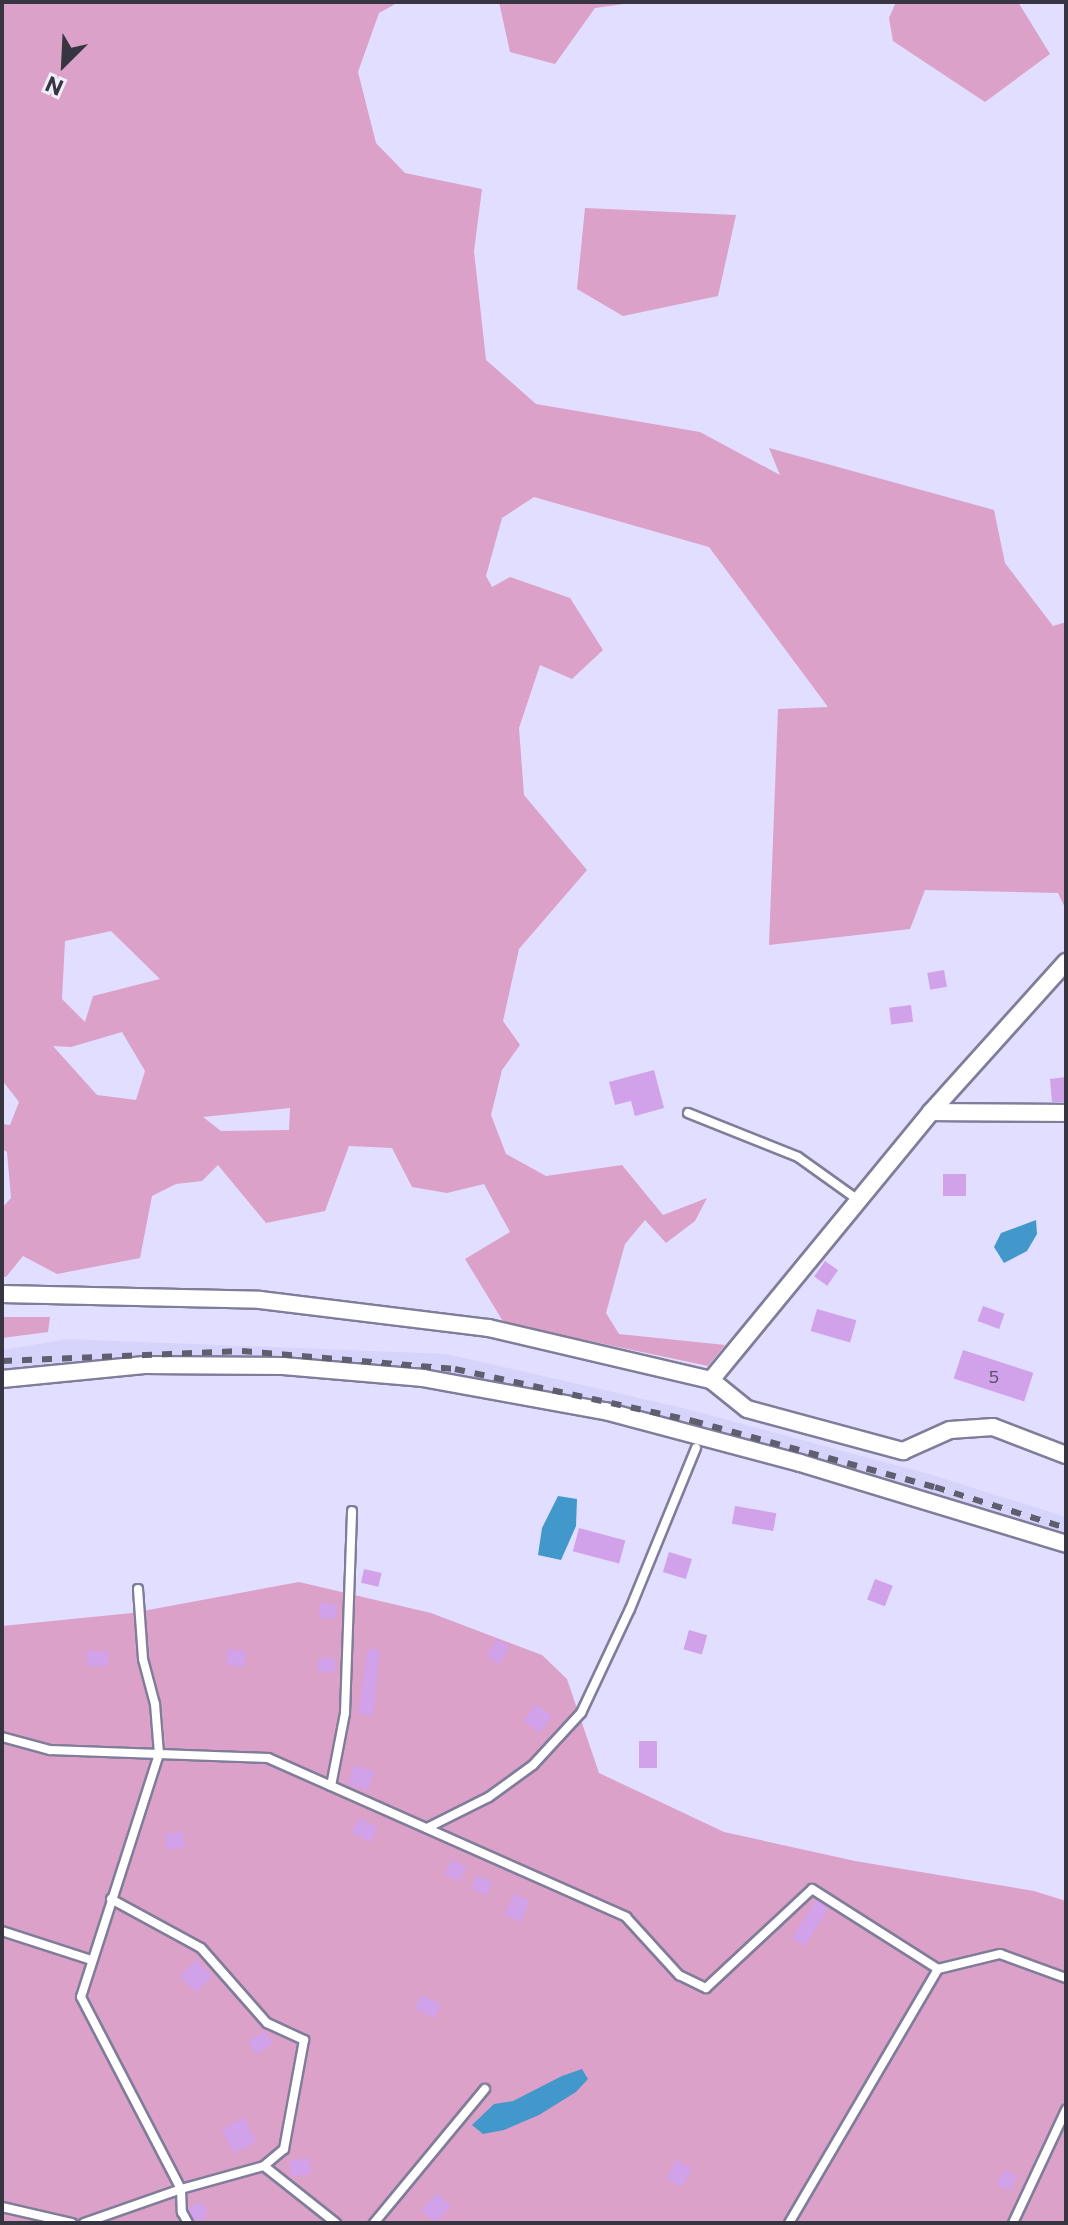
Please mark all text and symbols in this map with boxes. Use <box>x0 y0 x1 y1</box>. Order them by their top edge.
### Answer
north arrow <box>24 24 104 104</box>
text: N <box>41 71 67 102</box>
house number: 5 <box>989 1365 999 1387</box>

